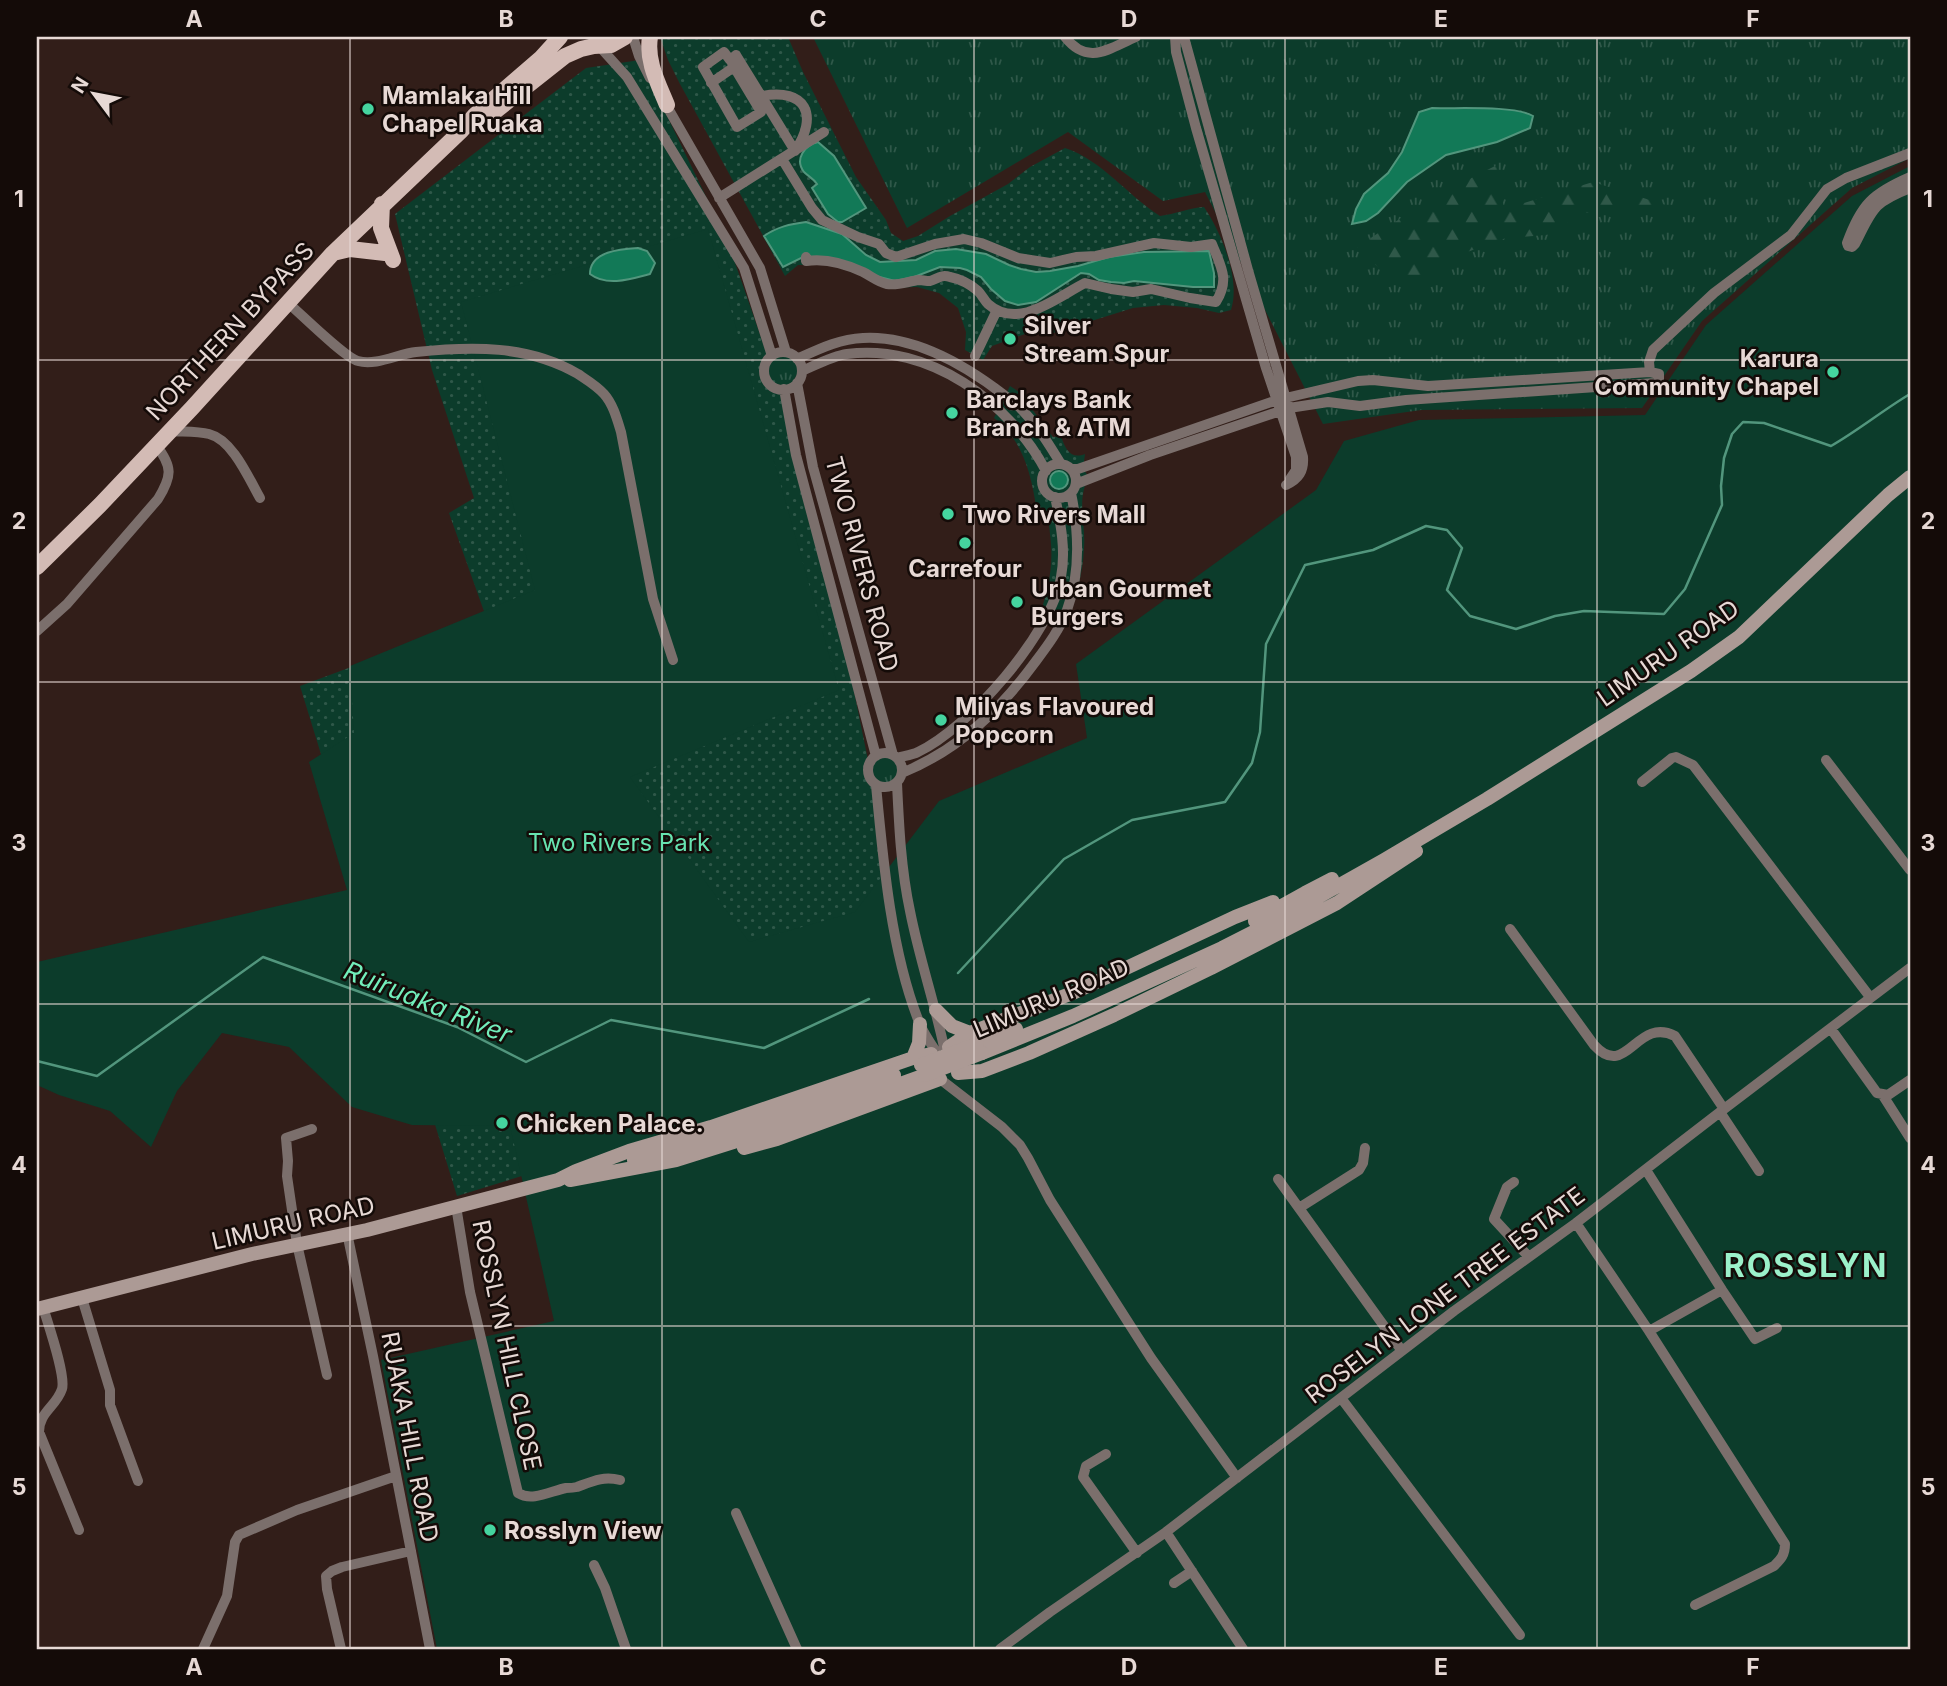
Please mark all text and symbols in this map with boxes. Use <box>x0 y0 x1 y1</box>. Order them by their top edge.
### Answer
text: A <box>185 5 203 33</box>
text: B <box>498 5 514 33</box>
text: C <box>809 5 827 33</box>
text: D <box>1121 5 1137 33</box>
text: E <box>1434 5 1448 33</box>
text: F <box>1746 5 1760 33</box>
north arrow <box>60 60 130 130</box>
text: N <box>66 73 94 97</box>
place label: Mamlaka Hill Chapel Ruaka <box>382 81 543 138</box>
marker: Mamlaka Hill Chapel Ruaka <box>360 101 376 117</box>
text: 1 <box>14 185 24 213</box>
text: 1 <box>1923 185 1933 213</box>
street label: NORTHERN BYPASS <box>140 236 320 426</box>
place label: Silver Stream Spur <box>1024 311 1170 368</box>
marker: Silver Stream Spur <box>1002 331 1018 347</box>
place label: Karura Community Chapel <box>1594 344 1819 401</box>
marker: Karura Community Chapel <box>1825 364 1841 380</box>
place label: Barclays Bank Branch & ATM <box>966 385 1131 442</box>
marker: Barclays Bank Branch & ATM <box>944 405 960 421</box>
street label: TWO RIVERS ROAD <box>819 453 905 675</box>
place label: Two Rivers Mall <box>962 500 1146 529</box>
marker: Two Rivers Mall <box>940 506 956 522</box>
text: 2 <box>12 507 26 535</box>
text: 2 <box>1921 507 1935 535</box>
marker: Carrefour <box>957 535 973 551</box>
place label: Carrefour <box>908 554 1022 583</box>
place label: Urban Gourmet Burgers <box>1031 574 1211 631</box>
street label: LIMURU ROAD <box>1592 593 1744 713</box>
marker: Urban Gourmet Burgers <box>1009 594 1025 610</box>
place label: Milyas Flavoured Popcorn <box>955 692 1154 749</box>
marker: Milyas Flavoured Popcorn <box>933 712 949 728</box>
park label: Two Rivers Park <box>528 828 710 857</box>
text: 3 <box>12 829 26 857</box>
text: 3 <box>1921 829 1935 857</box>
street label: LIMURU ROAD <box>969 952 1133 1044</box>
water label: Ruiruaka River <box>339 954 518 1050</box>
place label: Chicken Palace. <box>516 1109 704 1138</box>
marker: Chicken Palace. <box>494 1115 510 1131</box>
text: 4 <box>11 1151 27 1179</box>
text: 4 <box>1920 1151 1936 1179</box>
street label: ROSELYN LONE TREE ESTATE <box>1300 1180 1590 1410</box>
street label: LIMURU ROAD <box>209 1190 377 1256</box>
street label: ROSSLYN HILL CLOSE <box>466 1217 548 1473</box>
district label: ROSSLYN <box>1724 1246 1888 1285</box>
street label: RUAKA HILL ROAD <box>375 1329 445 1545</box>
text: 5 <box>12 1473 26 1501</box>
text: 5 <box>1921 1473 1935 1501</box>
place label: Rosslyn View <box>504 1516 662 1545</box>
marker: Rosslyn View <box>482 1522 498 1538</box>
text: A <box>185 1653 203 1681</box>
text: B <box>498 1653 514 1681</box>
text: C <box>809 1653 827 1681</box>
text: D <box>1121 1653 1137 1681</box>
text: E <box>1434 1653 1448 1681</box>
text: F <box>1746 1653 1760 1681</box>

